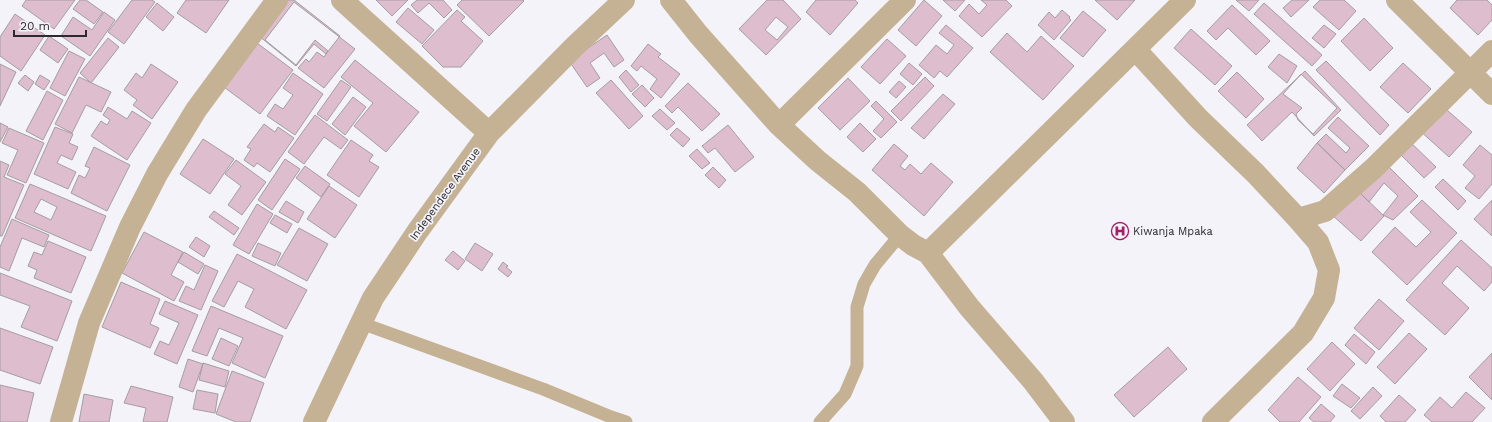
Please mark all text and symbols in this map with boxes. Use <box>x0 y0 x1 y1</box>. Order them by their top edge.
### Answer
scale bar <box>14 12 86 38</box>
text: 20 m <box>20 19 50 33</box>
street label: Independece Avenue <box>407 145 483 243</box>
hospital icon: Kiwanja Mpaka <box>1110 221 1130 241</box>
place label: Kiwanja Mpaka <box>1133 225 1213 238</box>

